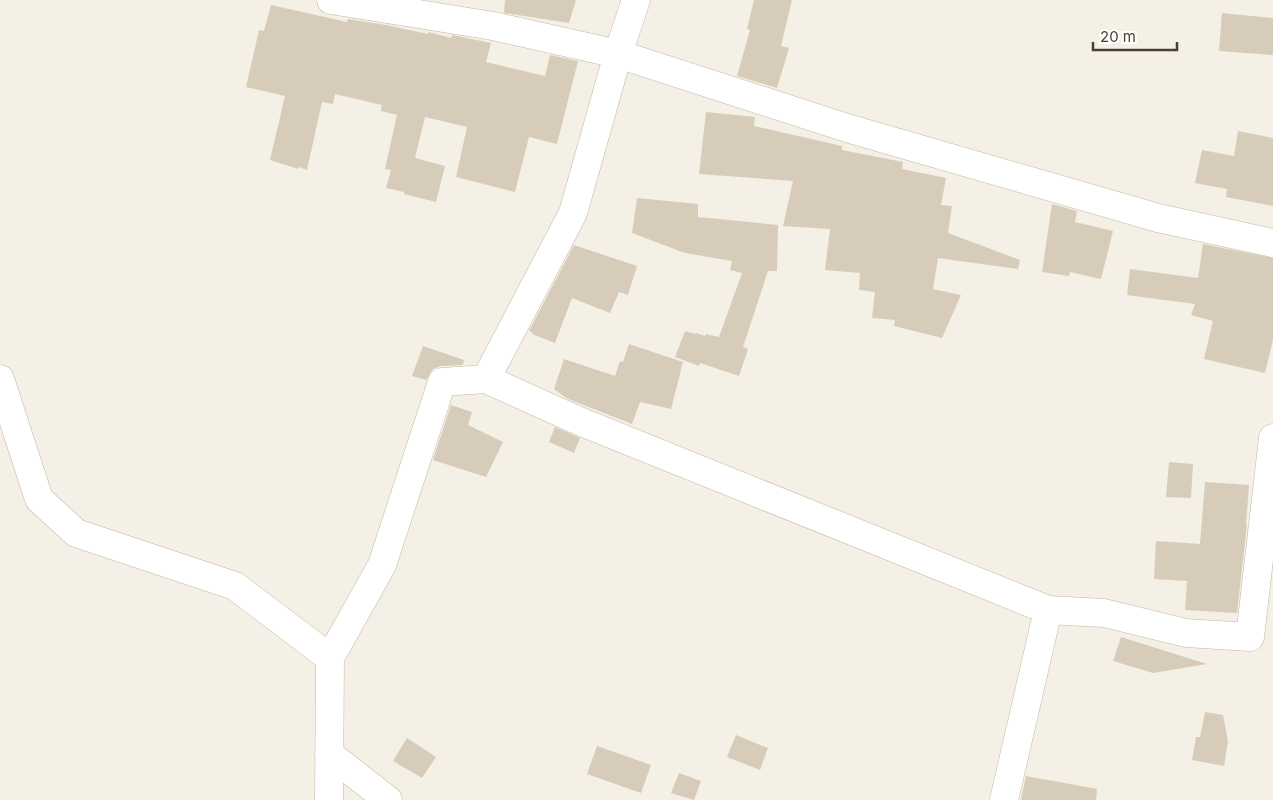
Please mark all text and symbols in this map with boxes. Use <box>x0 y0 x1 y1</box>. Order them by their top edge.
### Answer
scale bar <box>1093 20 1177 52</box>
text: 20 m <box>1100 27 1136 46</box>

